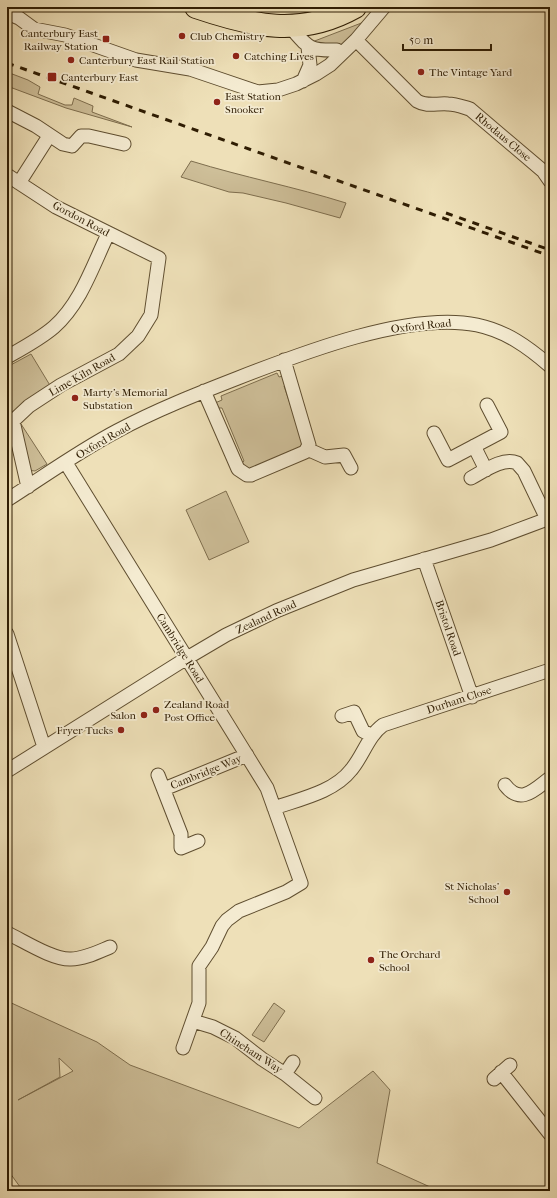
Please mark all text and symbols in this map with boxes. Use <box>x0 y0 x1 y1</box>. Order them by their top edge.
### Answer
scale bar <box>403 26 491 52</box>
place label: Canterbury East Railway Station <box>21 27 99 53</box>
place label: Club Chemistry <box>190 30 266 43</box>
marker: Club Chemistry <box>177 31 187 41</box>
text: 50 m <box>409 33 433 47</box>
marker: Canterbury East Railway Station <box>101 34 111 44</box>
place label: Catching Lives <box>244 50 314 63</box>
marker: Catching Lives <box>231 51 241 61</box>
place label: Canterbury East Rail Station <box>79 54 215 67</box>
marker: Canterbury East Rail Station <box>66 55 76 65</box>
place label: The Vintage Yard <box>429 66 513 79</box>
marker: The Vintage Yard <box>416 67 426 77</box>
marker: Canterbury East <box>46 71 58 83</box>
place label: Canterbury East <box>61 71 138 84</box>
place label: East Station Snooker <box>225 90 281 116</box>
marker: East Station Snooker <box>212 97 222 107</box>
street label: Rhodaus Close <box>472 110 534 164</box>
street label: Gordon Road <box>50 199 113 240</box>
street label: Oxford Road <box>390 316 453 336</box>
street label: Lime Kiln Road <box>47 350 118 399</box>
place label: Marty's Memorial Substation <box>83 386 168 412</box>
marker: Marty's Memorial Substation <box>70 393 80 403</box>
street label: Oxford Road <box>73 420 133 462</box>
street label: Zealand Road <box>234 597 299 637</box>
street label: Bristol Road <box>432 598 464 659</box>
street label: Cambridge Road <box>153 611 207 686</box>
street label: Durham Close <box>425 683 494 717</box>
place label: Zealand Road Post Office <box>164 698 230 724</box>
marker: Zealand Road Post Office <box>151 705 161 715</box>
place label: Salon <box>110 709 137 722</box>
marker: Salon <box>139 710 149 720</box>
place label: Fryer Tucks <box>56 724 113 737</box>
marker: Fryer Tucks <box>116 725 126 735</box>
street label: Cambridge Way <box>169 751 245 792</box>
place label: St Nicholas' School <box>445 880 500 906</box>
marker: St Nicholas' School <box>502 887 512 897</box>
place label: The Orchard School <box>379 948 442 974</box>
marker: The Orchard School <box>366 955 376 965</box>
street label: Chineham Way <box>217 1026 286 1077</box>

